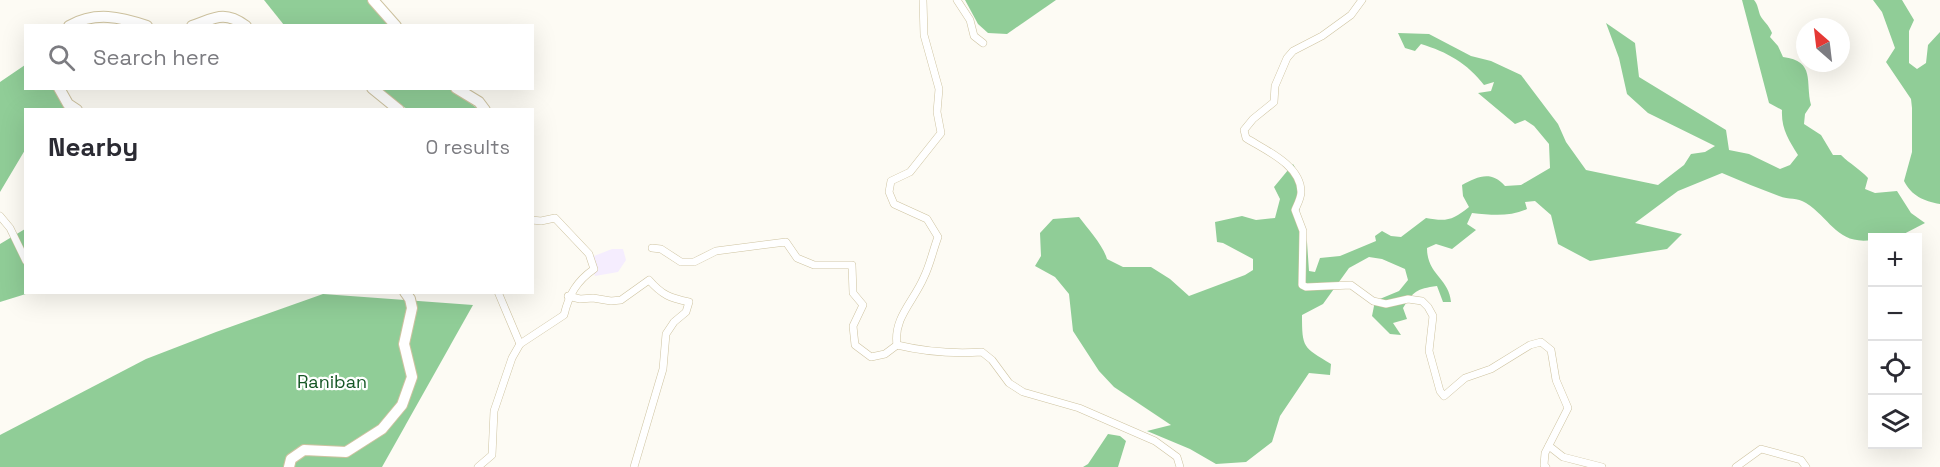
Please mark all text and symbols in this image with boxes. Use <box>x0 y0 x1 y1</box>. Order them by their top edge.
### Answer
north arrow <box>1796 18 1850 72</box>
search box <box>24 24 534 90</box>
icon: search <box>45 41 78 74</box>
text: Search here <box>93 43 220 71</box>
text: Nearby <box>48 130 138 164</box>
text: 0 results <box>426 134 510 160</box>
map controls <box>1868 233 1922 449</box>
button: + <box>1868 233 1922 287</box>
button: − <box>1868 287 1922 341</box>
button: locate <box>1868 341 1922 395</box>
park label: Raniban <box>297 370 367 393</box>
button: layers <box>1868 395 1922 449</box>

